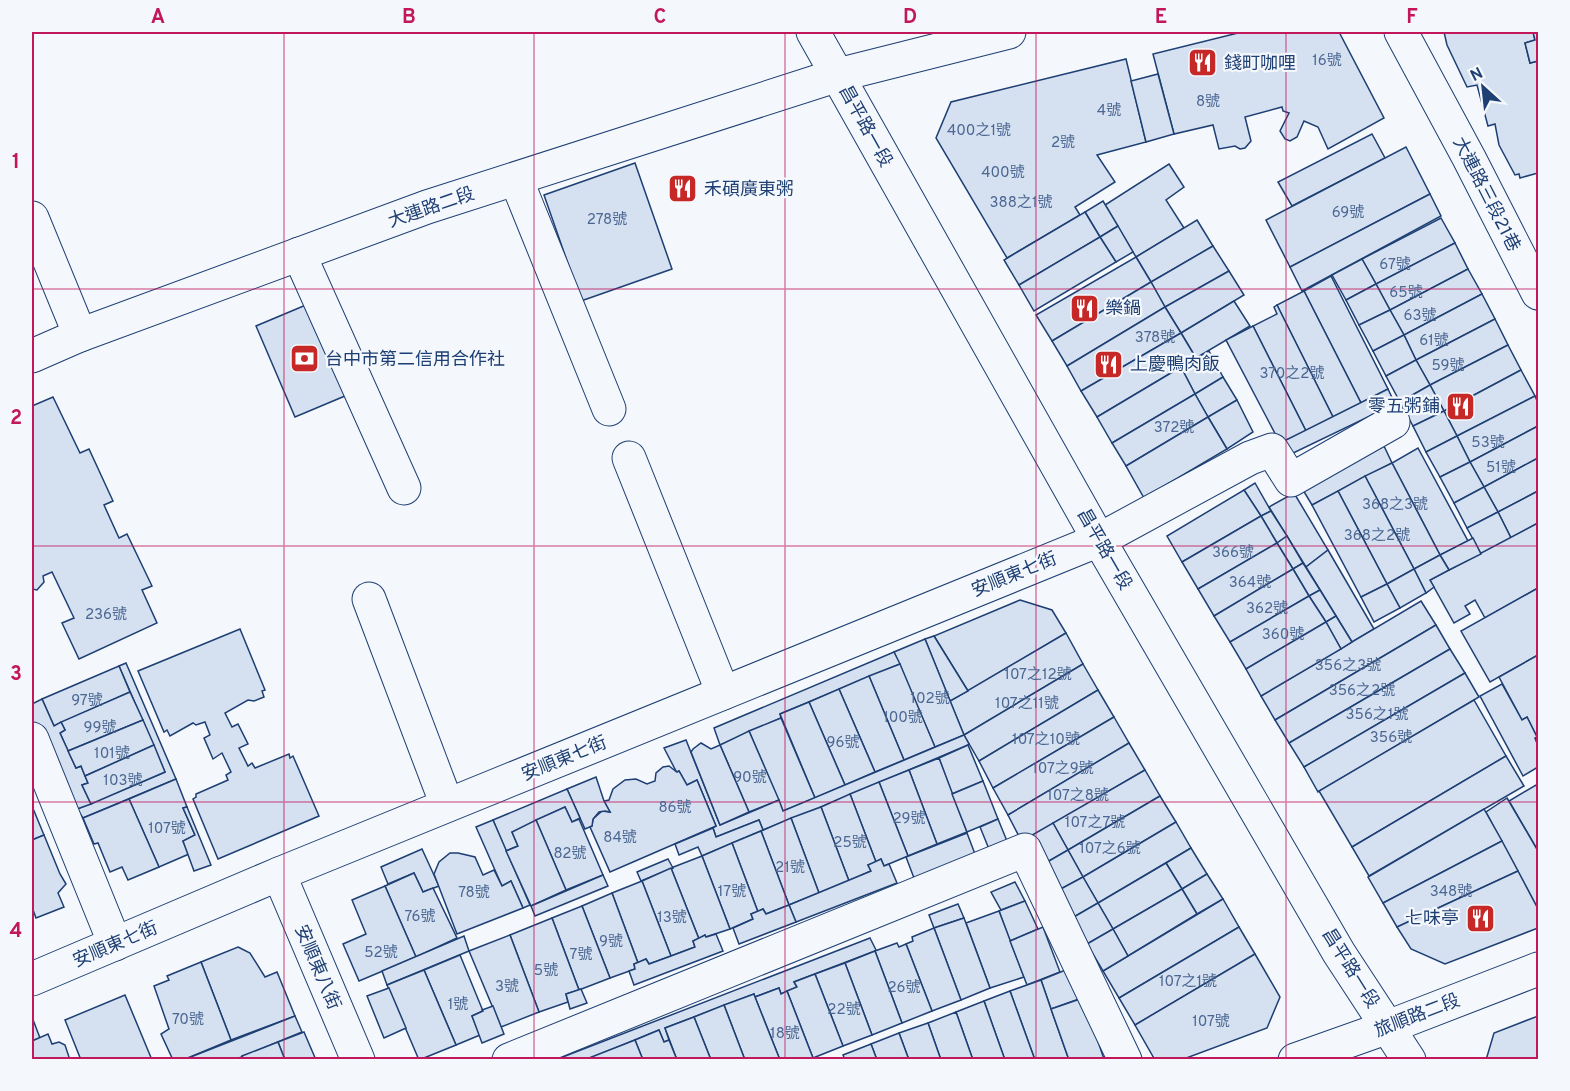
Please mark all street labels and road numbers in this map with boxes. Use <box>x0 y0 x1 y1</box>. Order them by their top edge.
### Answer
street label: 昌平路一段 <box>833 82 897 172</box>
street label: 大連路三段21巷 <box>1447 133 1524 256</box>
street label: 大連路二段 <box>385 183 478 234</box>
street label: 昌平路一段 <box>1071 505 1136 594</box>
street label: 安順東七街 <box>969 548 1061 603</box>
street label: 安順東七街 <box>519 732 611 787</box>
street label: 安順東七街 <box>70 917 162 974</box>
street label: 安順東八街 <box>288 922 345 1014</box>
street label: 昌平路一段 <box>1316 925 1383 1013</box>
street label: 旅順路二段 <box>1371 990 1464 1043</box>

